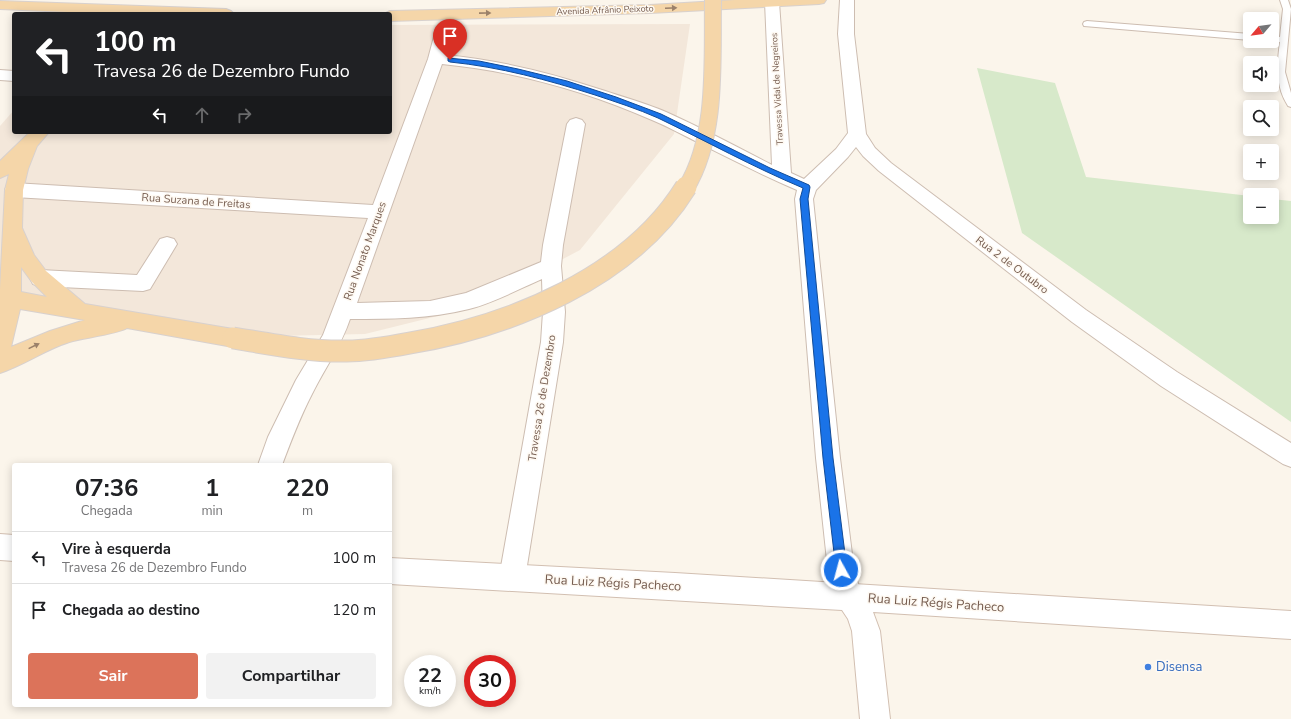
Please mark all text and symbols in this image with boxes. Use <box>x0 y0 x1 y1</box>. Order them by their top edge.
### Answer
street label: Avenida Afrânio Peixoto <box>556 2 654 18</box>
one-way arrow <box>665 5 678 11</box>
one-way arrow <box>479 10 492 16</box>
north arrow <box>1243 12 1279 48</box>
map controls <box>1243 12 1279 224</box>
pin <box>433 19 467 60</box>
text: 100 m <box>94 23 177 61</box>
icon: arrive <box>439 25 461 47</box>
icon: left <box>28 28 80 80</box>
street label: Travessa Vidal de Negreiros <box>768 32 786 146</box>
button: sound <box>1243 56 1279 92</box>
text: Travesa 26 de Dezembro Fundo <box>94 59 350 83</box>
button: search <box>1243 100 1279 136</box>
icon: left <box>149 104 171 126</box>
icon: ahead <box>191 104 213 126</box>
icon: right <box>233 104 255 126</box>
button: + <box>1243 144 1279 180</box>
button: − <box>1243 188 1279 224</box>
street label: Rua Suzana de Freitas <box>141 190 251 212</box>
street label: Rua Nonato Marques <box>340 200 390 302</box>
street label: Rua 2 de Outubro <box>972 233 1052 297</box>
street label: Travessa 26 de Dezembro <box>525 334 559 462</box>
one-way arrow <box>29 343 40 349</box>
text: 07:36 <box>75 472 138 504</box>
text: 1 <box>205 472 219 504</box>
text: 220 <box>286 472 329 504</box>
text: Chegada <box>81 502 133 520</box>
text: min <box>201 502 223 520</box>
text: m <box>302 502 313 520</box>
text: Vire à esquerda <box>62 539 171 559</box>
icon: left <box>28 547 50 569</box>
text: 100 m <box>332 548 376 568</box>
position arrow <box>820 549 862 591</box>
text: Travesa 26 de Dezembro Fundo <box>62 559 247 577</box>
street label: Rua Luiz Régis Pacheco <box>544 570 682 596</box>
street label: Rua Luiz Régis Pacheco <box>867 589 1005 617</box>
icon: arrive <box>28 599 50 621</box>
text: Chegada ao destino <box>62 600 200 620</box>
text: 120 m <box>332 600 376 620</box>
button: Sair <box>28 653 198 699</box>
button: Compartilhar <box>206 653 376 699</box>
speed limit sign: 30 <box>464 655 516 707</box>
place label: Disensa <box>1156 658 1202 676</box>
text: 22 <box>418 662 442 689</box>
marker: Disensa <box>1143 662 1153 672</box>
text: km/h <box>419 684 441 698</box>

